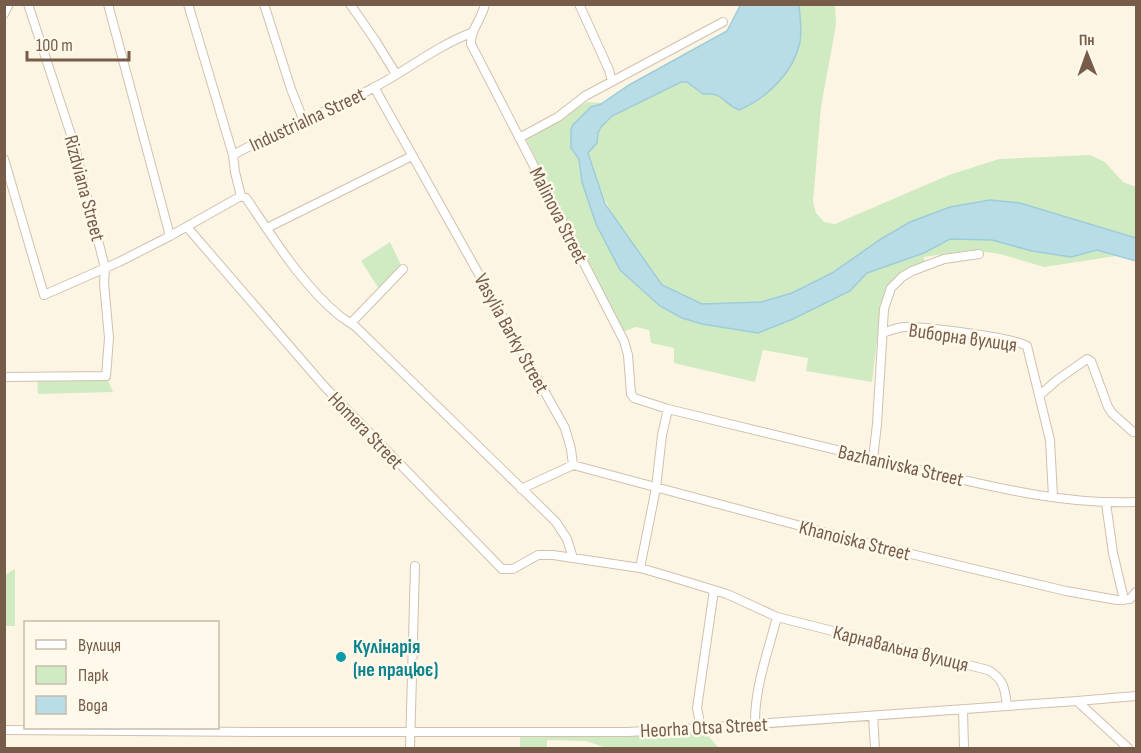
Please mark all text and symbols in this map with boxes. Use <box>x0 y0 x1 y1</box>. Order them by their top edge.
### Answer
scale bar <box>27 24 129 62</box>
north arrow <box>1057 24 1117 84</box>
text: Пн <box>1079 31 1095 50</box>
text: 100 m <box>36 35 73 56</box>
street label: Industrialna Street <box>246 83 369 157</box>
street label: Rizdviana Street <box>58 133 110 244</box>
street label: Malinova Street <box>524 163 593 268</box>
street label: Vasylia Barky Street <box>468 270 554 397</box>
street label: Виборна вулиця <box>907 319 1018 357</box>
street label: Homera Street <box>323 387 408 474</box>
street label: Bazhanivska Street <box>836 440 966 492</box>
street label: Khanoiska Street <box>797 516 913 566</box>
legend <box>24 621 219 729</box>
street label: Карнавальна вулиця <box>831 621 971 677</box>
text: Вулиця <box>78 635 121 656</box>
place label: Кулінарія (не працює) <box>353 635 438 682</box>
marker: Кулінарія (не працює) <box>334 650 348 664</box>
text: Парк <box>78 665 109 686</box>
text: Вода <box>78 695 108 716</box>
street label: Heorha Otsa Street <box>640 713 768 743</box>

